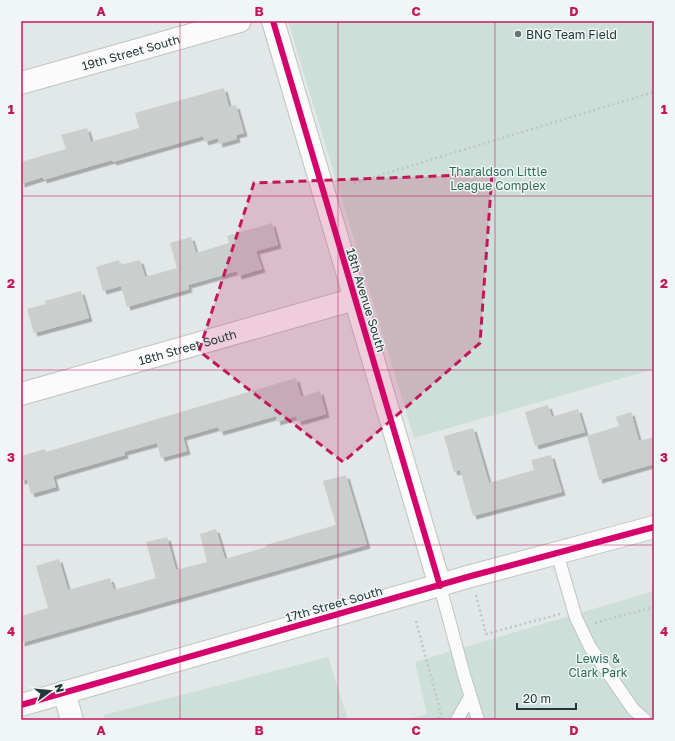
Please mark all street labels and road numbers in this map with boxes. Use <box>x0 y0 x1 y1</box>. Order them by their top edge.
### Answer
street label: 19th Street South <box>80 31 181 73</box>
street label: 18th Avenue South <box>343 246 389 354</box>
street label: 18th Street South <box>137 326 238 368</box>
street label: 17th Street South <box>284 583 384 625</box>

